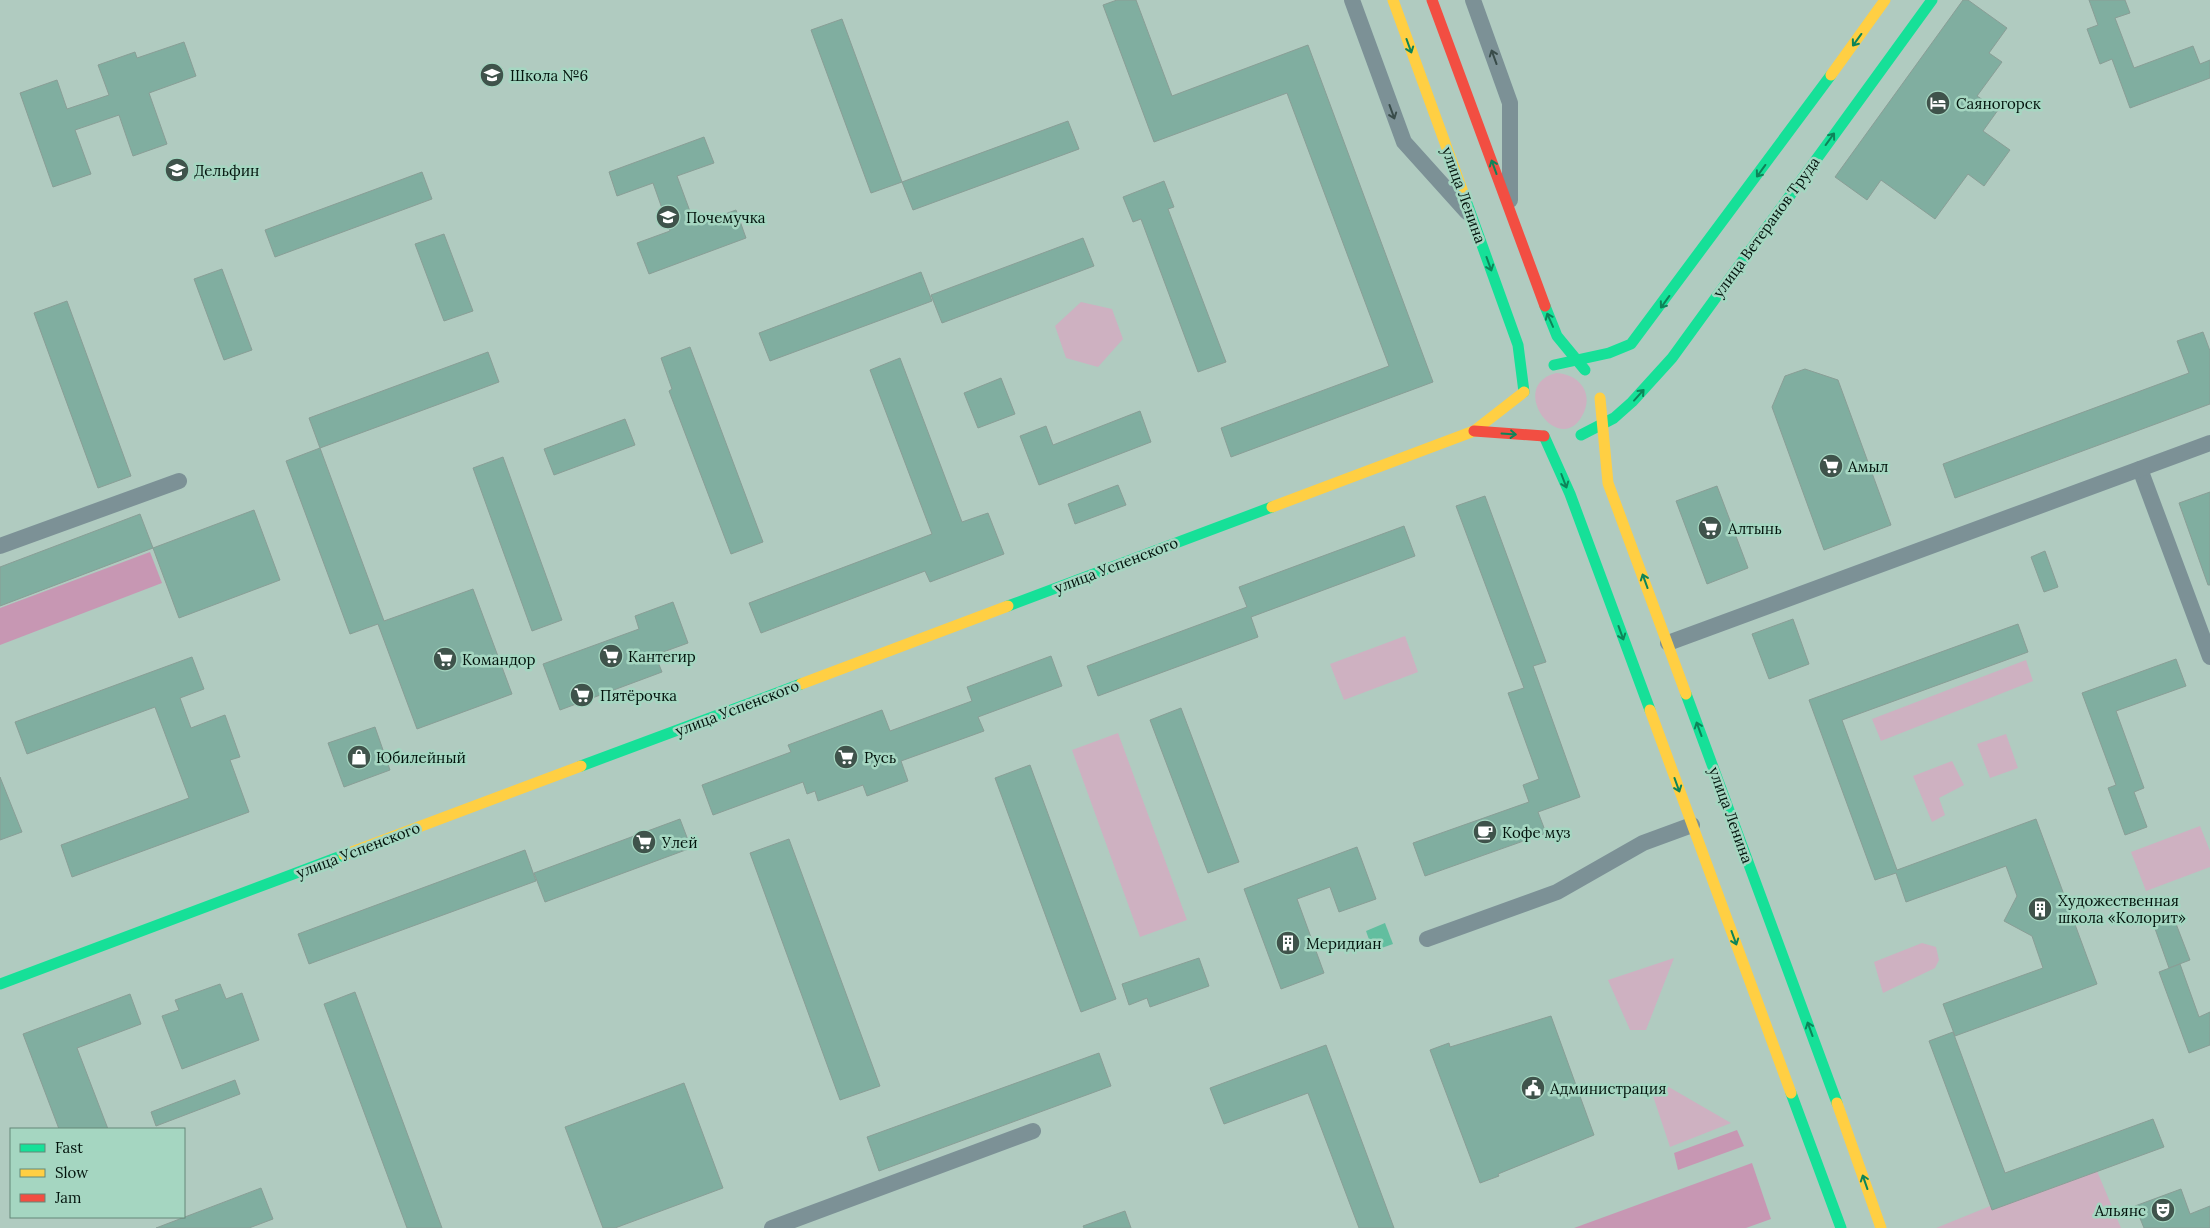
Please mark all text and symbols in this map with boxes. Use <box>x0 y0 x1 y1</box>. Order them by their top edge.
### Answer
one-way arrow <box>1852 32 1862 46</box>
one-way arrow <box>1405 38 1414 53</box>
one-way arrow <box>1489 50 1498 65</box>
school or university icon: Школа №6 <box>479 62 505 88</box>
place label: Школа №6 <box>510 66 588 85</box>
hotel icon: Саяногорск <box>1925 90 1951 116</box>
place label: Саяногорск <box>1956 94 2041 113</box>
one-way arrow <box>1388 103 1397 119</box>
one-way arrow <box>1825 132 1835 146</box>
street label: улица Ленина <box>1438 144 1490 246</box>
street label: улица Ветеранов Труда <box>1708 153 1824 301</box>
school or university icon: Дельфин <box>164 157 190 183</box>
one-way arrow <box>1489 160 1498 175</box>
place label: Дельфин <box>194 161 259 180</box>
one-way arrow <box>1756 164 1767 177</box>
school or university icon: Почемучка <box>655 204 681 230</box>
place label: Почемучка <box>686 208 766 227</box>
one-way arrow <box>1485 256 1494 271</box>
one-way arrow <box>1659 295 1670 308</box>
one-way arrow <box>1545 313 1555 328</box>
one-way arrow <box>1633 389 1645 402</box>
one-way arrow <box>1500 429 1516 439</box>
supermarket icon: Амыл <box>1818 453 1844 479</box>
place label: Амыл <box>1847 457 1889 476</box>
one-way arrow <box>1560 472 1569 488</box>
supermarket icon: Алтынь <box>1697 515 1723 541</box>
place label: Алтынь <box>1727 519 1782 538</box>
street label: улица Успенского <box>1051 533 1181 597</box>
one-way arrow <box>1640 573 1649 589</box>
one-way arrow <box>1617 625 1626 640</box>
supermarket icon: Кантегир <box>598 643 624 669</box>
supermarket icon: Командор <box>432 646 458 672</box>
place label: Кантегир <box>628 647 696 666</box>
place label: Командор <box>462 650 536 669</box>
street label: улица Успенского <box>672 676 802 740</box>
supermarket icon: Пятёрочка <box>569 682 595 708</box>
place label: Пятёрочка <box>600 686 677 705</box>
one-way arrow <box>1694 722 1704 737</box>
shop icon: Юбилейный <box>346 744 372 770</box>
supermarket icon: Русь <box>833 744 859 770</box>
place label: Юбилейный <box>376 748 466 767</box>
place label: Русь <box>864 748 896 767</box>
street label: улица Ленина <box>1705 764 1757 866</box>
one-way arrow <box>1673 777 1682 793</box>
street label: улица Успенского <box>293 818 423 882</box>
cafe icon: Кофе муз <box>1472 819 1498 845</box>
place label: Кофе муз <box>1502 823 1571 842</box>
supermarket icon: Улей <box>631 829 657 855</box>
place label: Улей <box>661 833 698 852</box>
place label: Художественная школа «Колорит» <box>2058 891 2186 927</box>
building icon: Художественная школа «Колорит» <box>2027 896 2053 922</box>
one-way arrow <box>1730 929 1739 945</box>
building icon: Меридиан <box>1275 930 1301 956</box>
place label: Меридиан <box>1306 934 1382 953</box>
one-way arrow <box>1805 1022 1814 1037</box>
public building icon: Администрация <box>1520 1075 1546 1101</box>
place label: Администрация <box>1549 1079 1666 1098</box>
legend <box>10 1128 185 1218</box>
text: Fast <box>55 1138 83 1157</box>
text: Slow <box>55 1163 88 1182</box>
one-way arrow <box>1860 1175 1869 1190</box>
text: Jam <box>54 1188 82 1207</box>
theatre icon: Альянс <box>2150 1197 2176 1223</box>
place label: Альянс <box>2094 1201 2146 1220</box>

